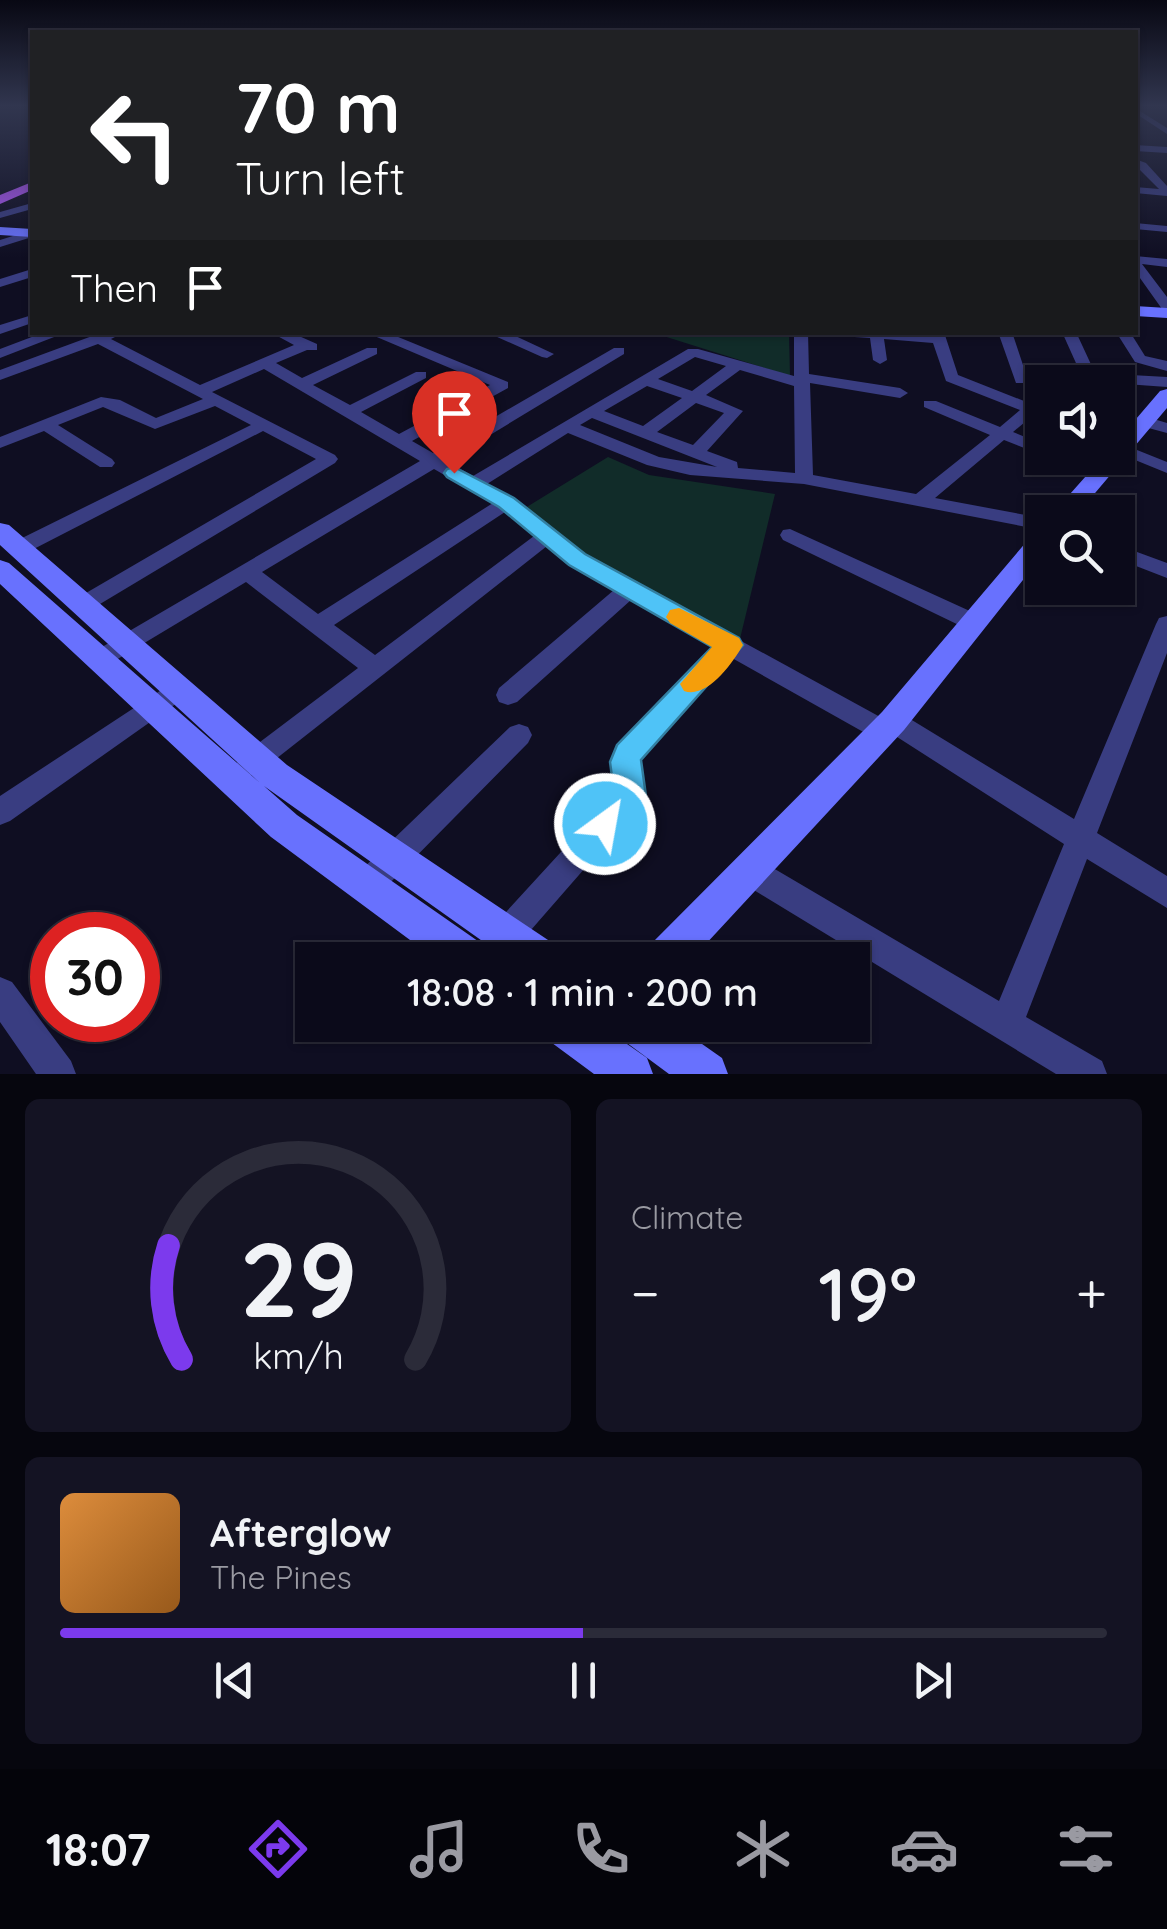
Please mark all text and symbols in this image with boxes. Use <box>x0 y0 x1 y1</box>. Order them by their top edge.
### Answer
text: 70 m <box>235 63 401 151</box>
icon: left <box>70 70 200 200</box>
text: Turn left <box>235 150 405 206</box>
icon: arrive <box>178 260 233 315</box>
text: Then <box>70 264 158 312</box>
map controls <box>1025 365 1135 605</box>
button: sound <box>1025 365 1135 475</box>
pin <box>412 371 497 474</box>
icon: arrive <box>427 386 482 441</box>
button: search <box>1025 495 1135 605</box>
position arrow <box>553 772 657 876</box>
speed limit sign: 30 <box>30 912 160 1042</box>
text: 18:08 · 1 min · 200 m <box>407 968 758 1016</box>
text: Climate <box>631 1197 743 1237</box>
text: 29 <box>239 1213 357 1343</box>
text: 19° <box>818 1246 917 1340</box>
text: − <box>631 1258 660 1327</box>
text: + <box>1076 1258 1107 1327</box>
text: km/h <box>253 1333 343 1378</box>
text: Afterglow <box>210 1509 392 1557</box>
text: The Pines <box>210 1557 352 1597</box>
icon: previous <box>207 1653 262 1708</box>
icon: pause <box>556 1653 611 1708</box>
icon: next <box>905 1653 960 1708</box>
icon: directions <box>243 1814 313 1884</box>
icon: music <box>404 1814 474 1884</box>
icon: phone <box>566 1814 636 1884</box>
icon: climate <box>728 1814 798 1884</box>
icon: car <box>889 1814 959 1884</box>
icon: filters <box>1051 1814 1121 1884</box>
text: 18:07 <box>46 1821 151 1877</box>

